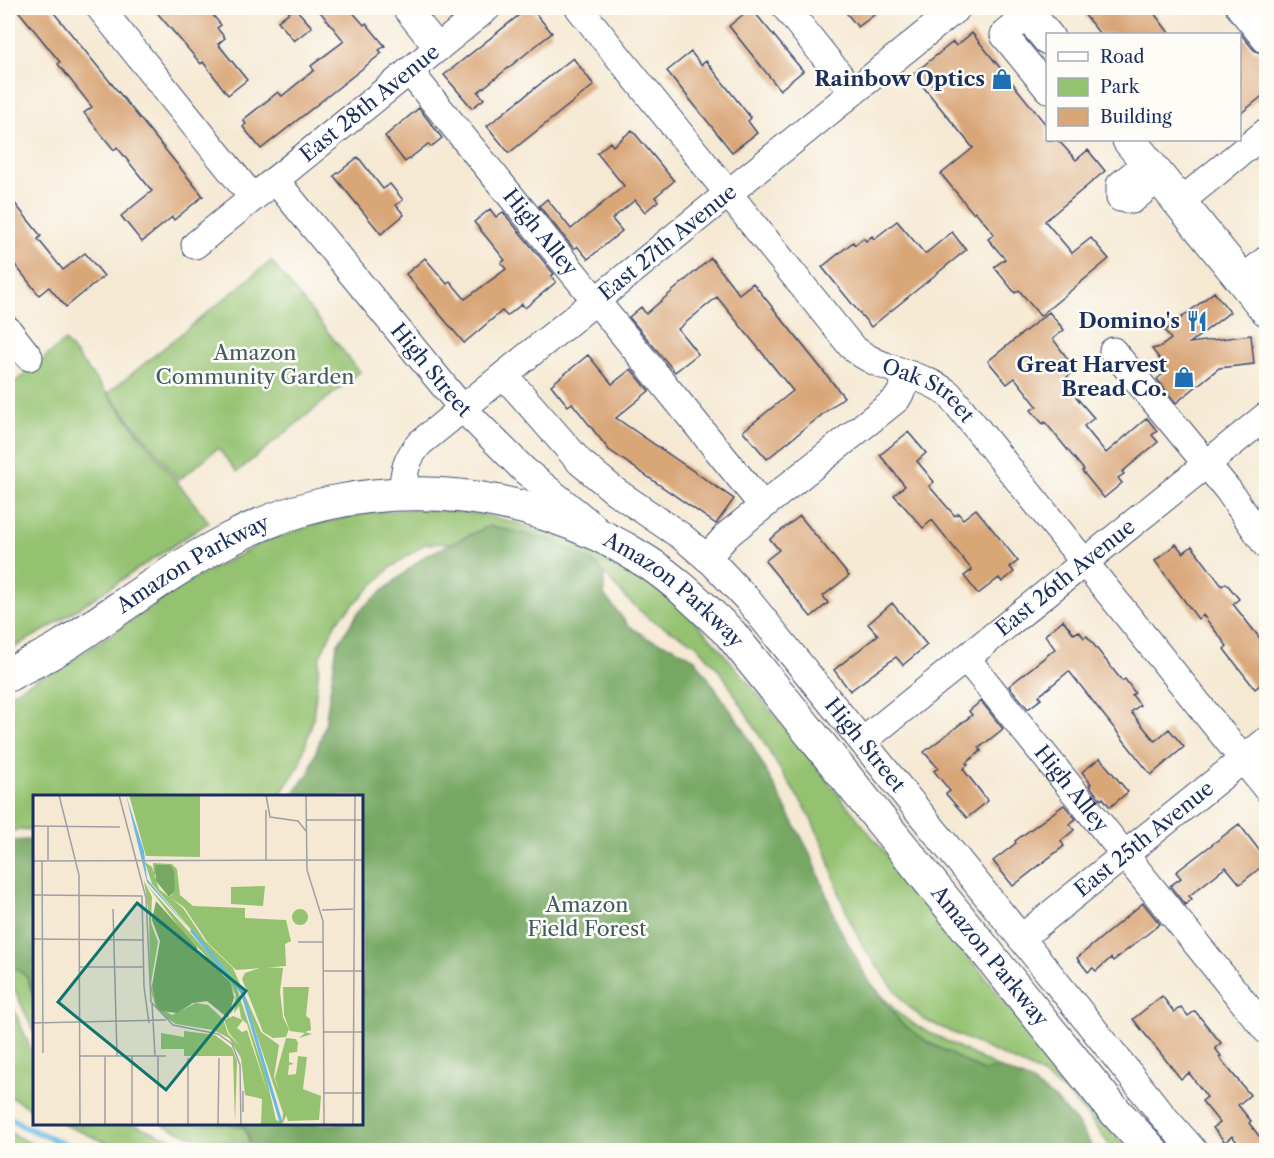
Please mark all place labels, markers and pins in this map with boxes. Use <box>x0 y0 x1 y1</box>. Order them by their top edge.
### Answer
place label: Rainbow Optics <box>814 66 985 91</box>
shop icon: Rainbow Optics <box>990 67 1014 91</box>
place label: Domino's <box>1078 308 1180 333</box>
restaurant icon: Domino's <box>1185 309 1209 333</box>
place label: Great Harvest Bread Co. <box>1016 352 1168 401</box>
shop icon: Great Harvest Bread Co. <box>1172 365 1196 389</box>

